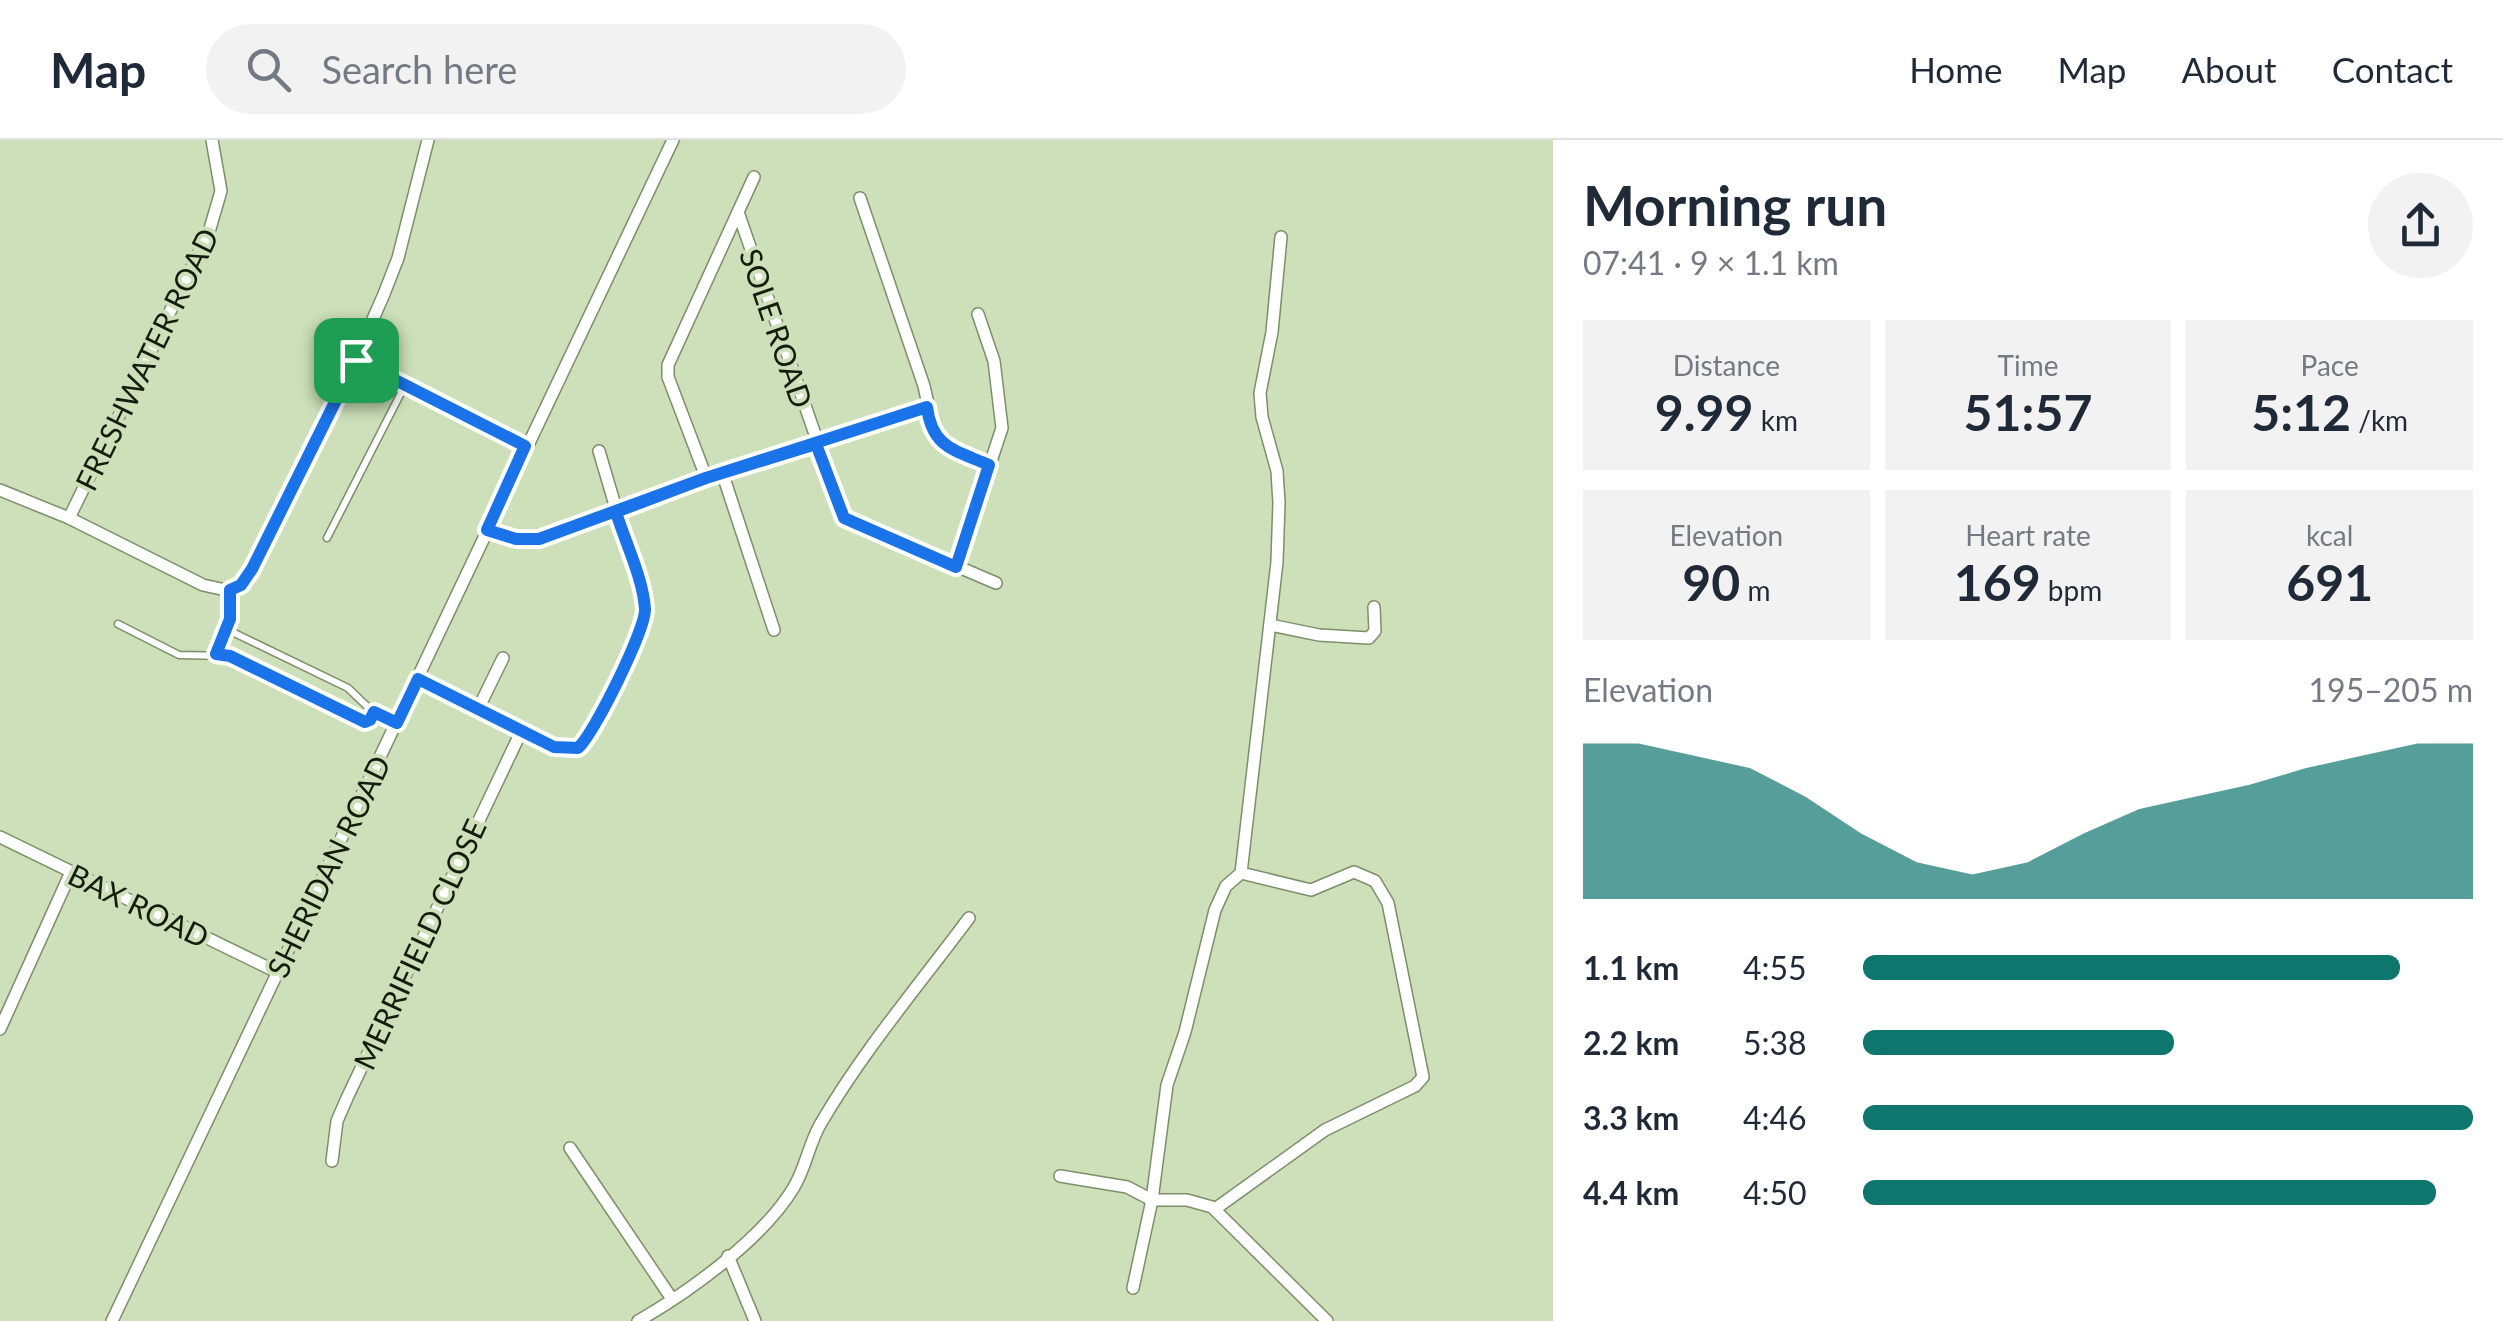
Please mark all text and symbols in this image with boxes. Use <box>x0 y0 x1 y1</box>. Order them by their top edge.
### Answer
search box <box>206 24 906 114</box>
text: Map <box>50 41 146 98</box>
icon: search <box>241 42 296 97</box>
text: Search here <box>321 46 517 92</box>
text: Home <box>1909 48 2002 90</box>
text: Map <box>2057 48 2126 90</box>
text: About <box>2181 48 2277 90</box>
text: Contact <box>2332 48 2453 90</box>
text: Morning run <box>1583 172 1887 238</box>
button: share <box>2368 173 2473 278</box>
street label: FRESHWATER ROAD <box>67 222 225 496</box>
text: 07:41 · 9 × 1.1 km <box>1583 243 1839 282</box>
street label: SOLE ROAD <box>733 244 821 412</box>
pin <box>314 318 399 403</box>
icon: arrive <box>329 333 384 388</box>
text: Distance <box>1673 348 1780 382</box>
text: Time <box>1998 348 2058 382</box>
text: Pace <box>2301 348 2359 382</box>
text: 9.99 <box>1655 382 1754 442</box>
text: 51:57 <box>1964 382 2092 442</box>
text: 5:12 <box>2251 382 2351 442</box>
text: km <box>1754 403 1798 437</box>
text: /km <box>2351 403 2408 437</box>
text: Elevation <box>1669 518 1783 552</box>
text: Heart rate <box>1965 518 2091 552</box>
text: kcal <box>2306 518 2353 552</box>
text: 90 <box>1682 552 1740 612</box>
text: 169 <box>1954 552 2041 612</box>
text: 691 <box>2286 552 2373 612</box>
text: m <box>1740 573 1770 607</box>
text: bpm <box>2041 573 2102 607</box>
text: Elevation <box>1583 670 1713 709</box>
text: 195–205 m <box>2309 670 2473 709</box>
street label: SHERIDAN ROAD <box>259 749 397 983</box>
street label: MERRIFIELD CLOSE <box>345 813 493 1075</box>
street label: BAX ROAD <box>63 856 215 954</box>
text: 1.1 km <box>1583 948 1679 987</box>
text: 4:55 <box>1743 948 1807 987</box>
text: 2.2 km <box>1583 1023 1679 1062</box>
text: 5:38 <box>1743 1023 1807 1062</box>
text: 3.3 km <box>1583 1098 1679 1137</box>
text: 4:46 <box>1743 1098 1807 1137</box>
text: 4.4 km <box>1583 1173 1679 1212</box>
text: 4:50 <box>1743 1173 1807 1212</box>

